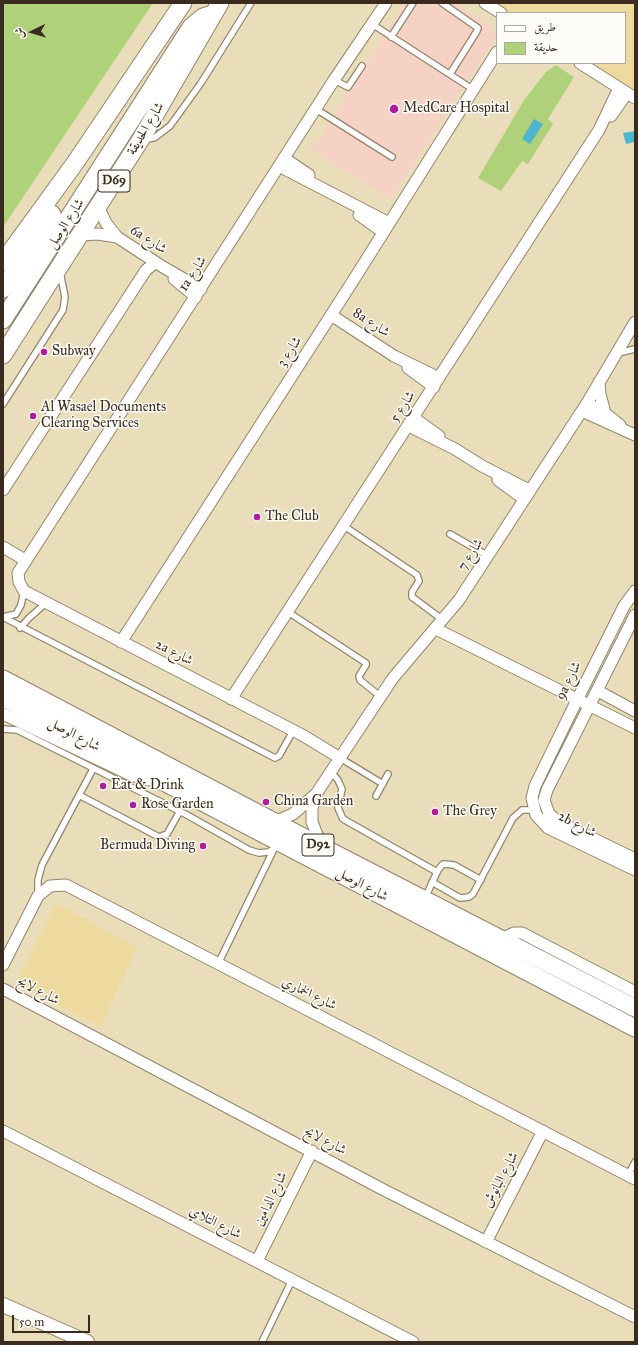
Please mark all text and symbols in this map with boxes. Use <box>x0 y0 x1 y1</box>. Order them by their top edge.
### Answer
north arrow <box>12 12 52 52</box>
legend <box>496 12 626 64</box>
text: طريق <box>534 20 556 34</box>
text: ش <box>13 27 26 39</box>
text: حديقة <box>534 40 558 54</box>
street label: شارع الحديقة <box>124 99 168 159</box>
place label: MedCare Hospital <box>403 101 509 117</box>
marker: MedCare Hospital <box>388 103 400 115</box>
road number: D69 <box>98 170 130 192</box>
street label: شارع الوصل <box>44 196 88 252</box>
street label: 6a شارع <box>126 222 170 258</box>
street label: 1a شارع <box>175 253 211 295</box>
street label: 8a شارع <box>349 305 393 341</box>
street label: شارع 3 <box>274 334 306 370</box>
place label: Subway <box>52 344 96 360</box>
marker: Subway <box>39 347 49 357</box>
street label: شارع 5 <box>387 388 419 426</box>
place label: Al Wasael Documents Clearing Services <box>41 400 166 432</box>
marker: Al Wasael Documents Clearing Services <box>28 411 38 421</box>
place label: The Club <box>265 509 319 525</box>
marker: The Club <box>252 512 262 522</box>
street label: شارع 7 <box>455 536 487 574</box>
street label: 2a شارع <box>152 636 196 670</box>
street label: 9a شارع <box>553 659 585 703</box>
street label: شارع الوصل <box>45 714 103 756</box>
place label: Eat & Drink <box>111 778 184 794</box>
marker: Eat & Drink <box>98 781 108 791</box>
place label: China Garden <box>274 794 353 810</box>
place label: Rose Garden <box>141 797 214 813</box>
marker: China Garden <box>261 797 271 807</box>
marker: Rose Garden <box>128 800 138 810</box>
place label: The Grey <box>443 804 497 820</box>
marker: The Grey <box>430 807 440 817</box>
street label: 2b شارع <box>555 808 599 842</box>
road number: D92 <box>302 834 334 856</box>
place label: Bermuda Diving <box>100 838 195 854</box>
marker: Bermuda Diving <box>198 841 208 851</box>
street label: شارع الوصل <box>333 864 391 906</box>
street label: شارع لايح <box>14 973 62 1009</box>
street label: شارع الخماري <box>279 974 339 1014</box>
street label: شارع لايح <box>301 1123 349 1159</box>
street label: شارع البانوش <box>479 1149 523 1211</box>
street label: شارع الدامين <box>251 1169 291 1229</box>
street label: شارع التلاي <box>186 1203 244 1243</box>
scale bar <box>14 1307 92 1333</box>
text: 50 m <box>19 1315 44 1329</box>

